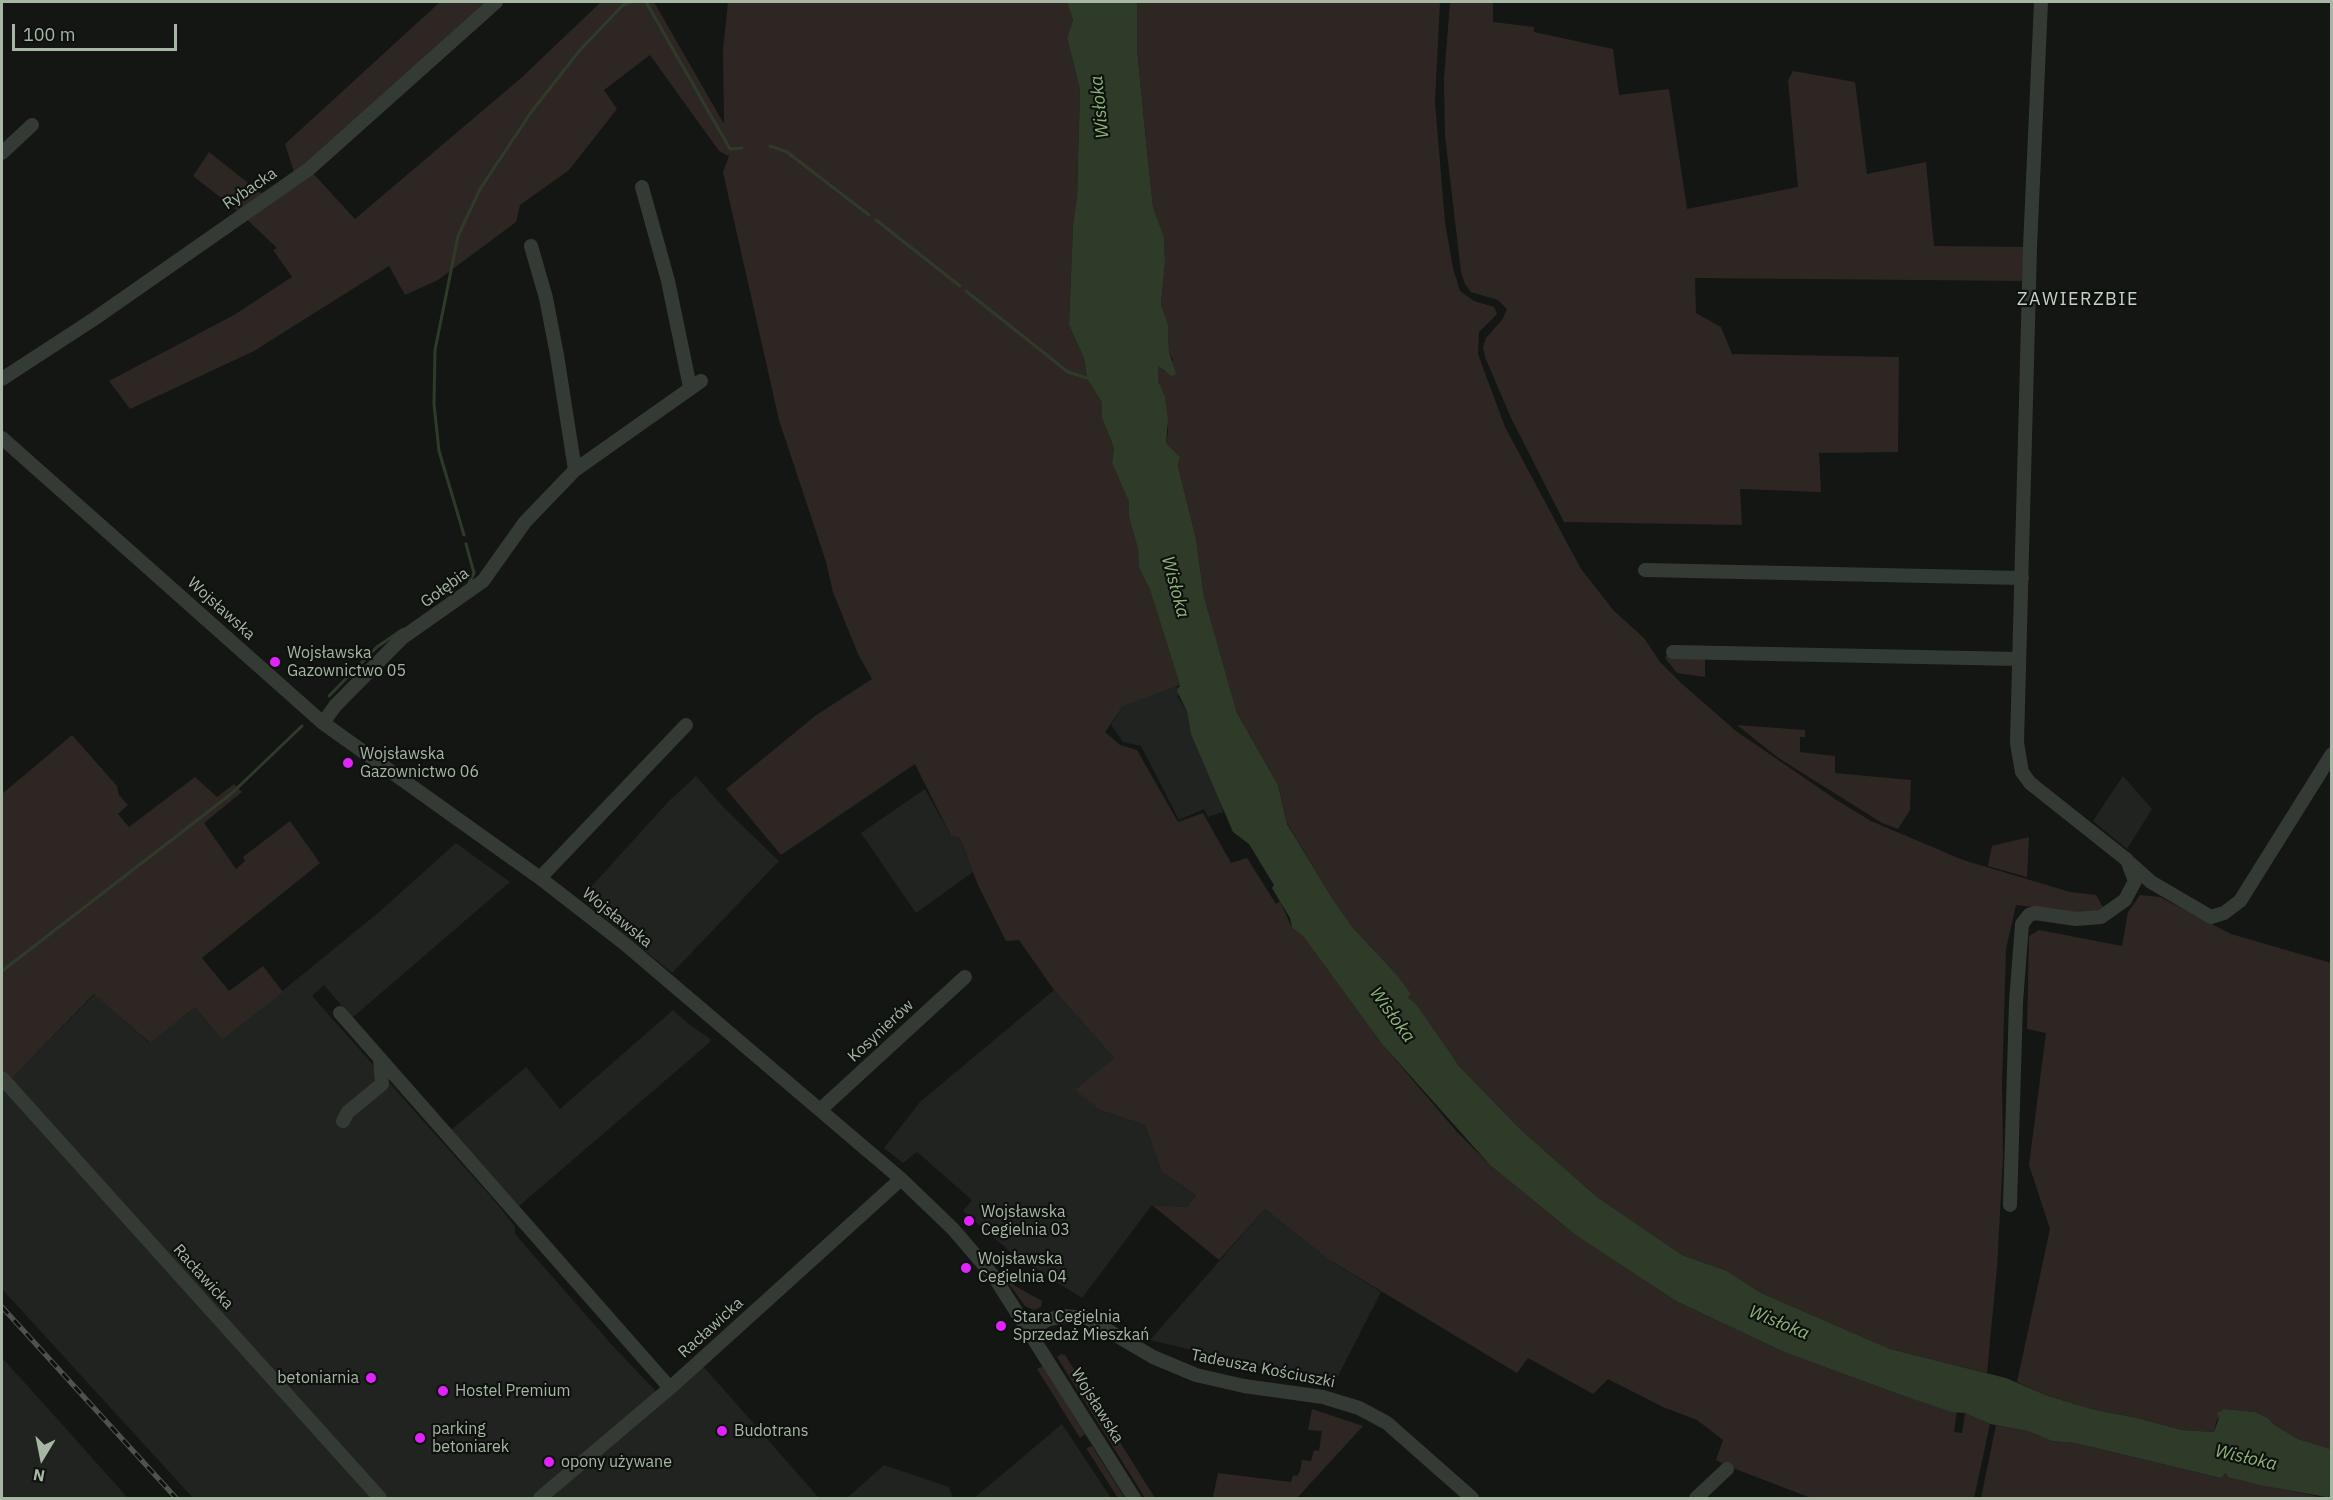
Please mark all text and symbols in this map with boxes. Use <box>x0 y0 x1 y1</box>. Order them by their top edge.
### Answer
scale bar <box>15 12 180 50</box>
text: 100 m <box>23 23 75 46</box>
water label: Wisłoka <box>1086 75 1114 139</box>
street label: Rybacka <box>219 164 281 214</box>
district label: ZAWIERZBIE <box>2017 289 2139 311</box>
water label: Wisłoka <box>1156 554 1194 620</box>
street label: Gołębia <box>417 564 473 612</box>
street label: Wojsławska <box>183 574 259 644</box>
place label: Wojsławska Gazownictwo 05 <box>287 643 406 681</box>
marker: Wojsławska Gazownictwo 05 <box>268 655 282 669</box>
place label: Wojsławska Gazownictwo 06 <box>360 744 479 782</box>
marker: Wojsławska Gazownictwo 06 <box>341 756 355 770</box>
street label: Wojsławska <box>578 884 656 952</box>
water label: Wisłoka <box>1365 983 1419 1047</box>
street label: Kosynierów <box>844 996 918 1066</box>
place label: Wojsławska Cegielnia 03 <box>981 1202 1070 1240</box>
marker: Wojsławska Cegielnia 03 <box>962 1214 976 1228</box>
street label: Racławicka <box>169 1241 237 1313</box>
place label: Wojsławska Cegielnia 04 <box>978 1249 1067 1287</box>
marker: Wojsławska Cegielnia 04 <box>959 1261 973 1275</box>
street label: Racławicka <box>675 1294 747 1362</box>
water label: Wisłoka <box>1746 1301 1812 1345</box>
place label: Stara Cegielnia Sprzedaż Mieszkań <box>1013 1307 1149 1345</box>
marker: Stara Cegielnia Sprzedaż Mieszkań <box>994 1319 1008 1333</box>
street label: Tadeusza Kościuszki <box>1189 1346 1337 1392</box>
street label: Wojsławska <box>1066 1365 1128 1447</box>
place label: betoniarnia <box>277 1368 359 1388</box>
marker: betoniarnia <box>364 1371 378 1385</box>
place label: Hostel Premium <box>455 1381 571 1401</box>
marker: Hostel Premium <box>436 1384 450 1398</box>
place label: parking betoniarek <box>432 1419 509 1457</box>
place label: Budotrans <box>734 1421 809 1441</box>
marker: Budotrans <box>715 1424 729 1438</box>
north arrow <box>12 1428 72 1488</box>
marker: parking betoniarek <box>413 1431 427 1445</box>
water label: Wisłoka <box>2213 1440 2279 1476</box>
place label: opony używane <box>561 1452 672 1472</box>
marker: opony używane <box>542 1455 556 1469</box>
text: N <box>31 1465 46 1487</box>

